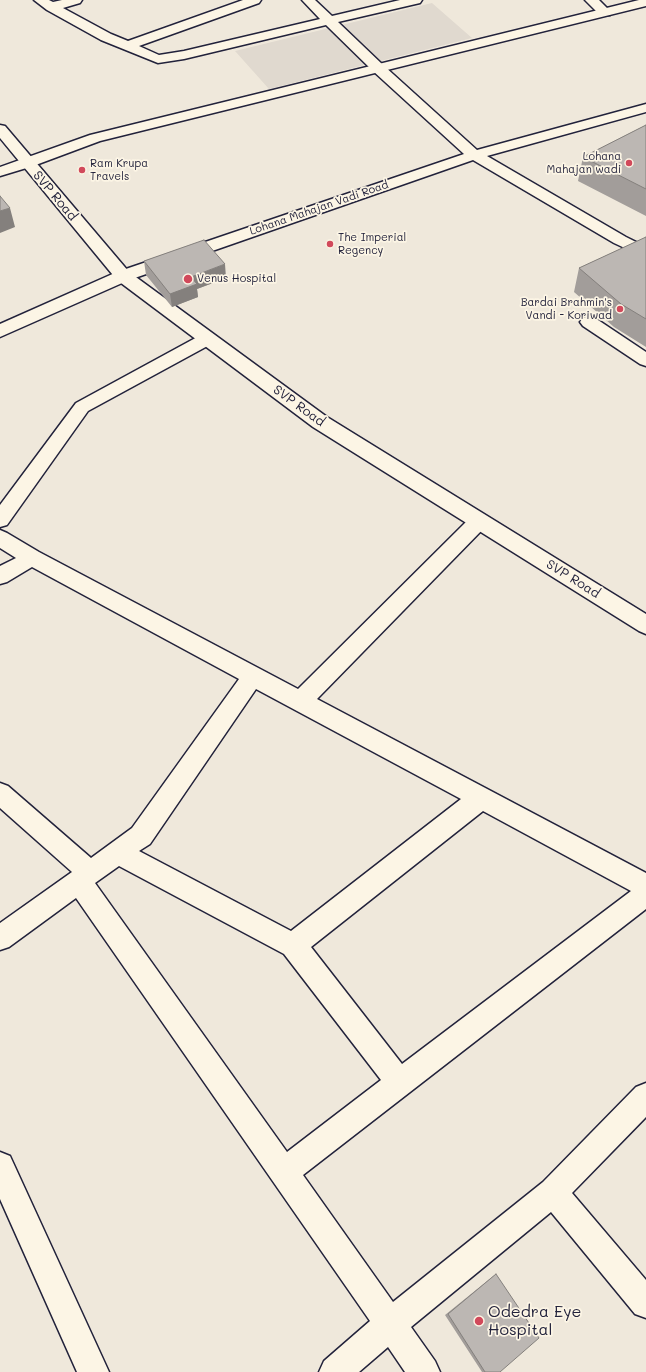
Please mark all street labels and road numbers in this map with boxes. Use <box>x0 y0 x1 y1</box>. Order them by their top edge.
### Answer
street label: SVP Road <box>30 168 80 224</box>
street label: Lohana Mahajan Vadi Road <box>248 178 390 238</box>
street label: SVP Road <box>270 382 328 430</box>
street label: SVP Road <box>543 556 603 602</box>

